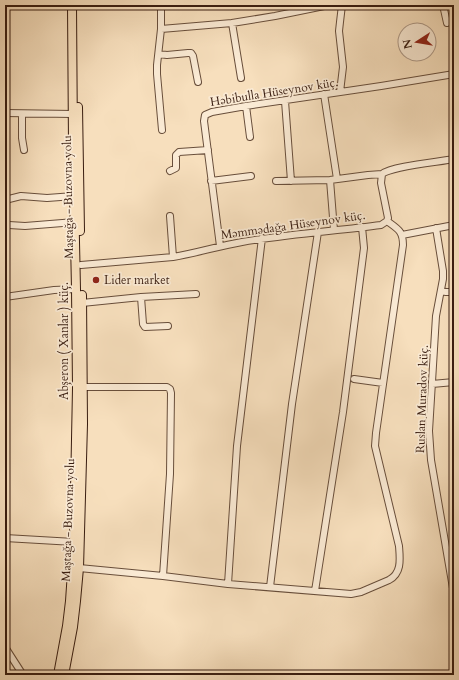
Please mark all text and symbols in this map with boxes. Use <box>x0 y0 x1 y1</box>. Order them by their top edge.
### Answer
north arrow <box>397 22 437 62</box>
text: N <box>399 37 416 50</box>
street label: Həbibulla Hüseynov küç. <box>209 74 339 110</box>
street label: Maştağa - Buzovna yolu <box>59 135 77 259</box>
street label: Məmmədağa Hüseynov küç. <box>220 207 366 243</box>
place label: Lider market <box>104 272 170 288</box>
marker: Lider market <box>91 275 101 285</box>
street label: Abşeron ( Xanlar ) küç. <box>56 282 72 400</box>
street label: Ruslan Muradov küç. <box>412 345 432 453</box>
street label: Maştağa - Buzovna yolu <box>58 458 78 582</box>

